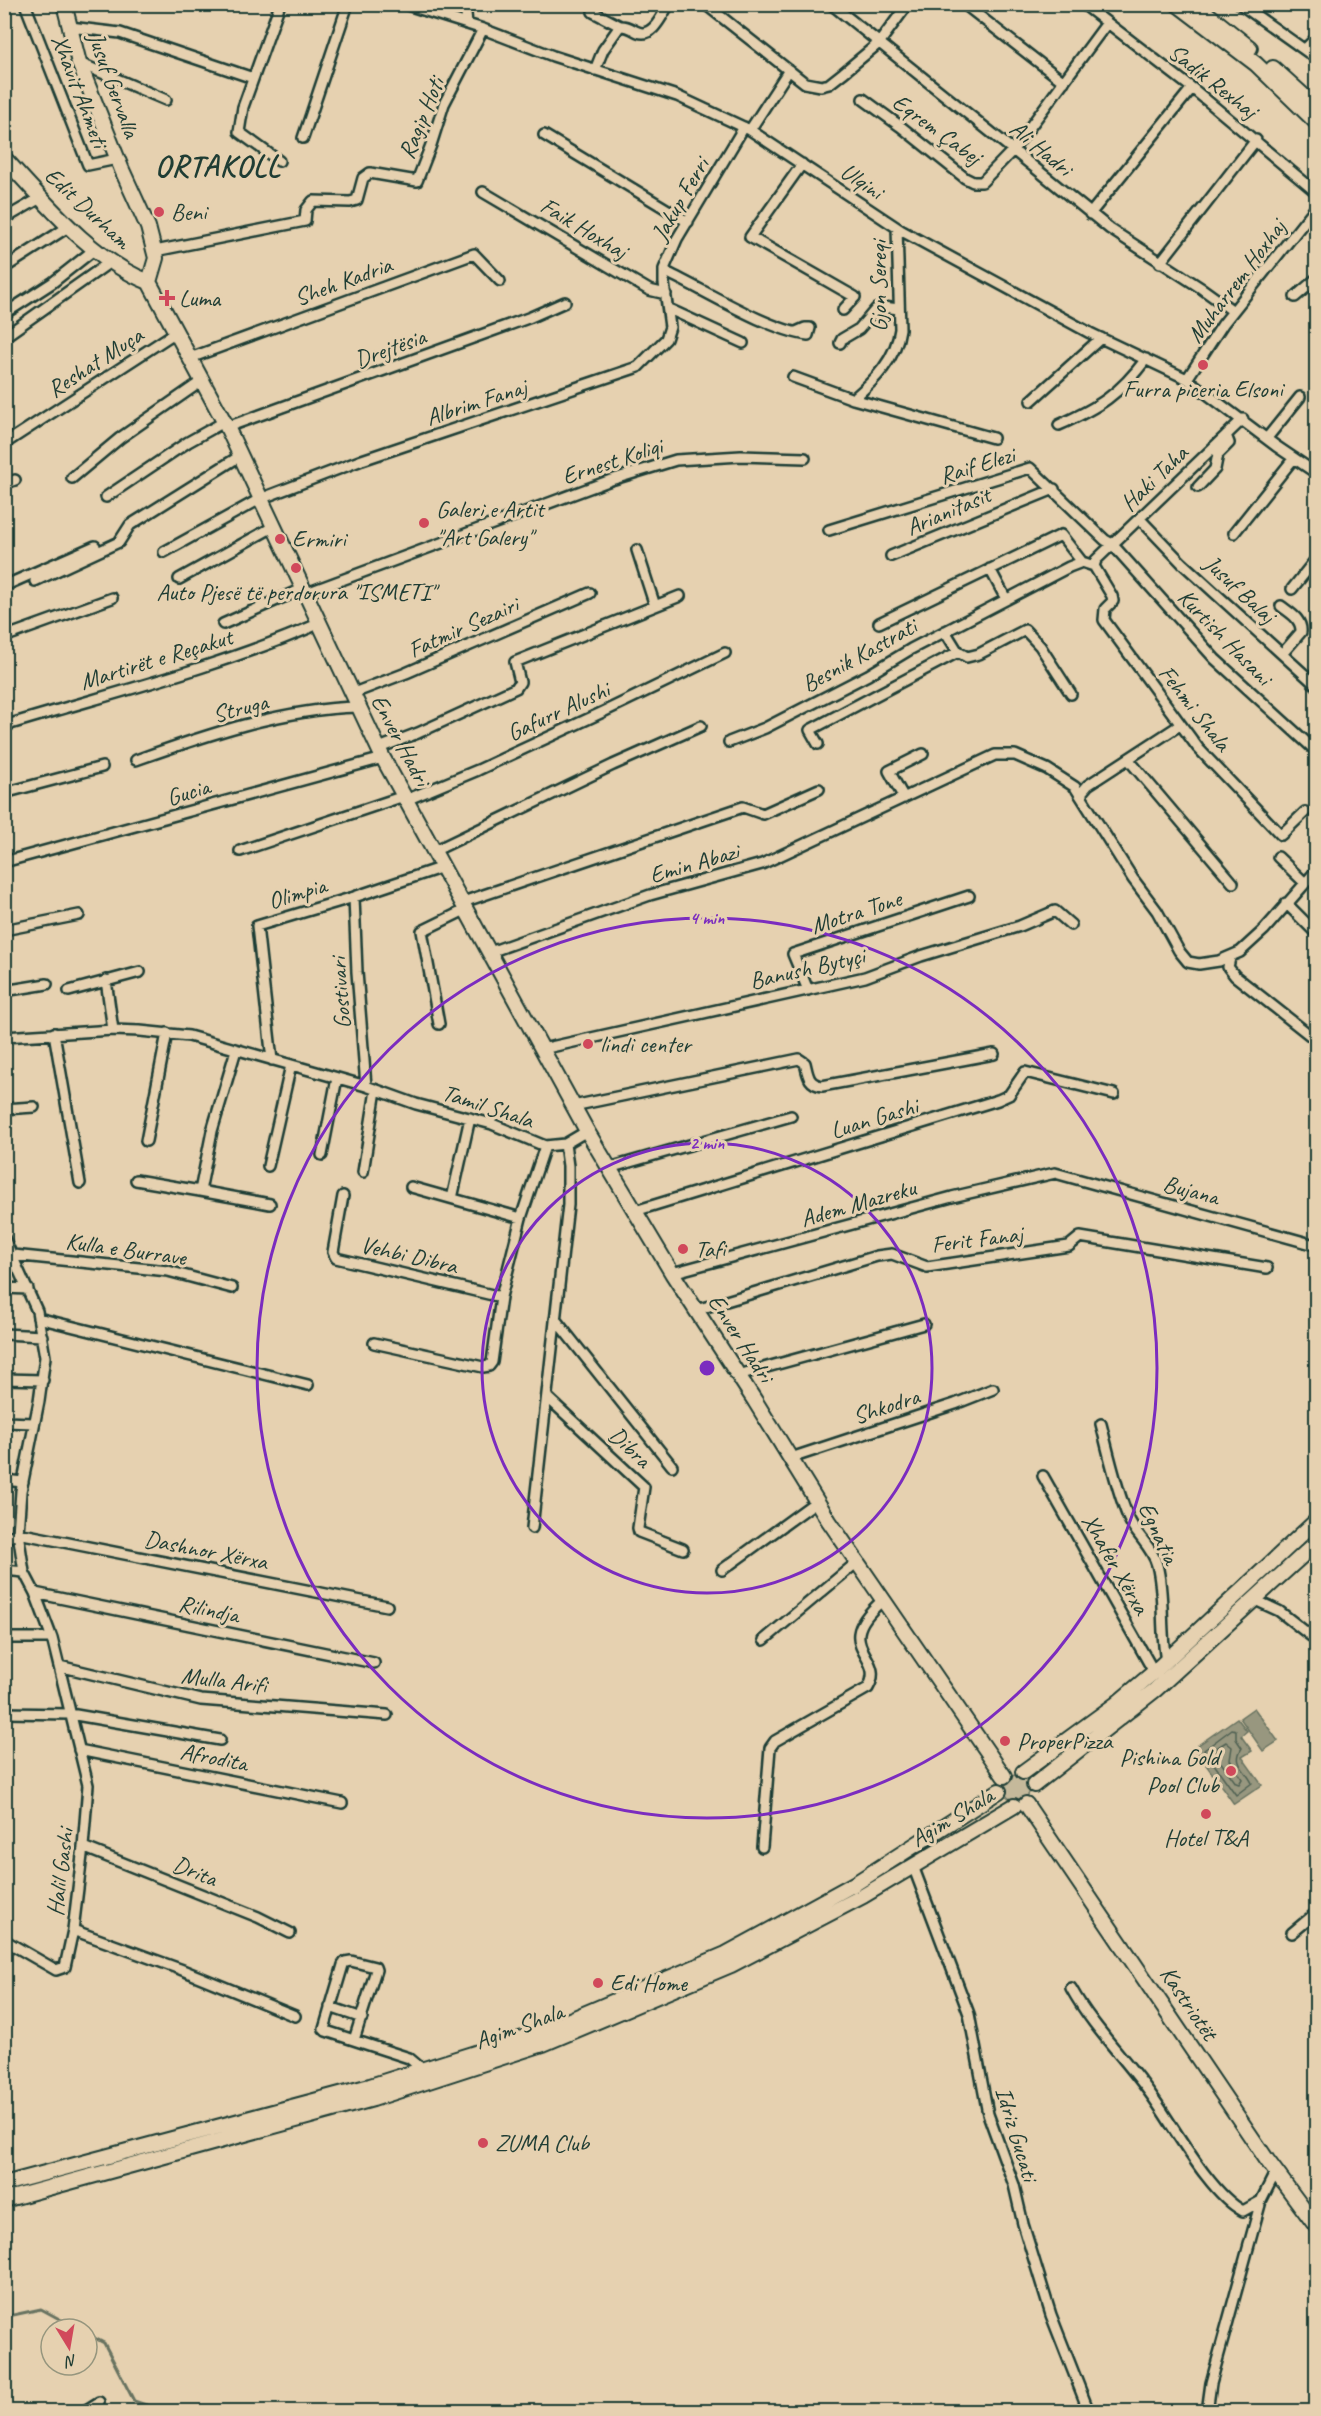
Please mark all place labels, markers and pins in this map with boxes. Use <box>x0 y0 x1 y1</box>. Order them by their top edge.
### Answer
place label: Beni <box>171 197 209 227</box>
marker: Beni <box>152 205 166 219</box>
place label: Luma <box>179 283 222 313</box>
marker: Luma <box>160 291 174 305</box>
marker: Furra piceria Elsoni <box>1196 358 1210 372</box>
place label: Furra piceria Elsoni <box>1123 374 1285 404</box>
place label: Galeri e Artit "Art Galery" <box>436 494 546 552</box>
marker: Galeri e Artit "Art Galery" <box>417 516 431 530</box>
place label: Ermiri <box>292 524 348 554</box>
marker: Ermiri <box>273 532 287 546</box>
marker: Auto Pjesë të perdorura "ISMETI" <box>289 561 303 575</box>
place label: Auto Pjesë të perdorura "ISMETI" <box>157 577 441 607</box>
place label: lindi center <box>600 1029 693 1059</box>
marker: lindi center <box>581 1037 595 1051</box>
place label: Tafi <box>695 1234 728 1264</box>
marker: Tafi <box>676 1242 690 1256</box>
centre of rings <box>697 1358 717 1378</box>
place label: ProperPizza <box>1017 1726 1114 1756</box>
marker: ProperPizza <box>998 1734 1012 1748</box>
place label: Pishina Gold Pool Club <box>1119 1742 1223 1800</box>
marker: Pishina Gold Pool Club <box>1224 1764 1238 1778</box>
marker: Hotel T&A <box>1199 1807 1213 1821</box>
place label: Hotel T&A <box>1164 1823 1249 1853</box>
place label: Edi Home <box>610 1968 689 1998</box>
marker: Edi Home <box>591 1976 605 1990</box>
place label: ZUMA Club <box>495 2128 590 2158</box>
marker: ZUMA Club <box>476 2136 490 2150</box>

